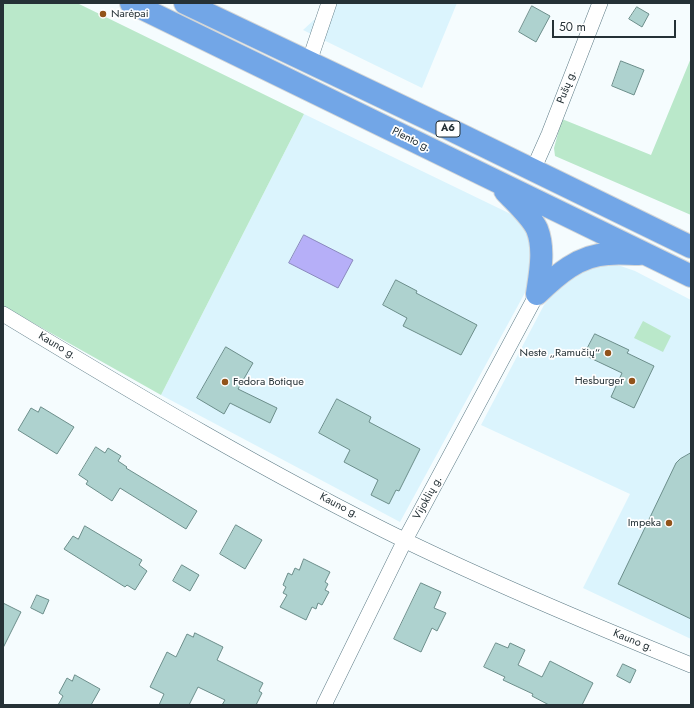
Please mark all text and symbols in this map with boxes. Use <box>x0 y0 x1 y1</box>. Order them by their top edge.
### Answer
place label: Narėpai <box>111 7 149 21</box>
marker: Narėpai <box>98 9 108 19</box>
scale bar <box>554 12 678 38</box>
text: 50 m <box>559 18 586 36</box>
street label: Pušų g. <box>555 68 579 106</box>
road number: A6 <box>436 121 460 137</box>
street label: Plento g. <box>389 125 433 155</box>
street label: Kauno g. <box>36 330 78 362</box>
place label: Neste „Ramučių“ <box>520 346 600 360</box>
marker: Neste „Ramučių“ <box>603 348 613 358</box>
place label: Hesburger <box>575 374 624 388</box>
place label: Fedora Botique <box>233 375 304 389</box>
marker: Hesburger <box>627 376 637 386</box>
marker: Fedora Botique <box>220 377 230 387</box>
street label: Vijoklių g. <box>411 474 445 522</box>
street label: Kauno g. <box>317 491 361 521</box>
place label: Impeka <box>628 516 661 530</box>
marker: Impeka <box>664 518 674 528</box>
street label: Kauno g. <box>611 627 655 655</box>

